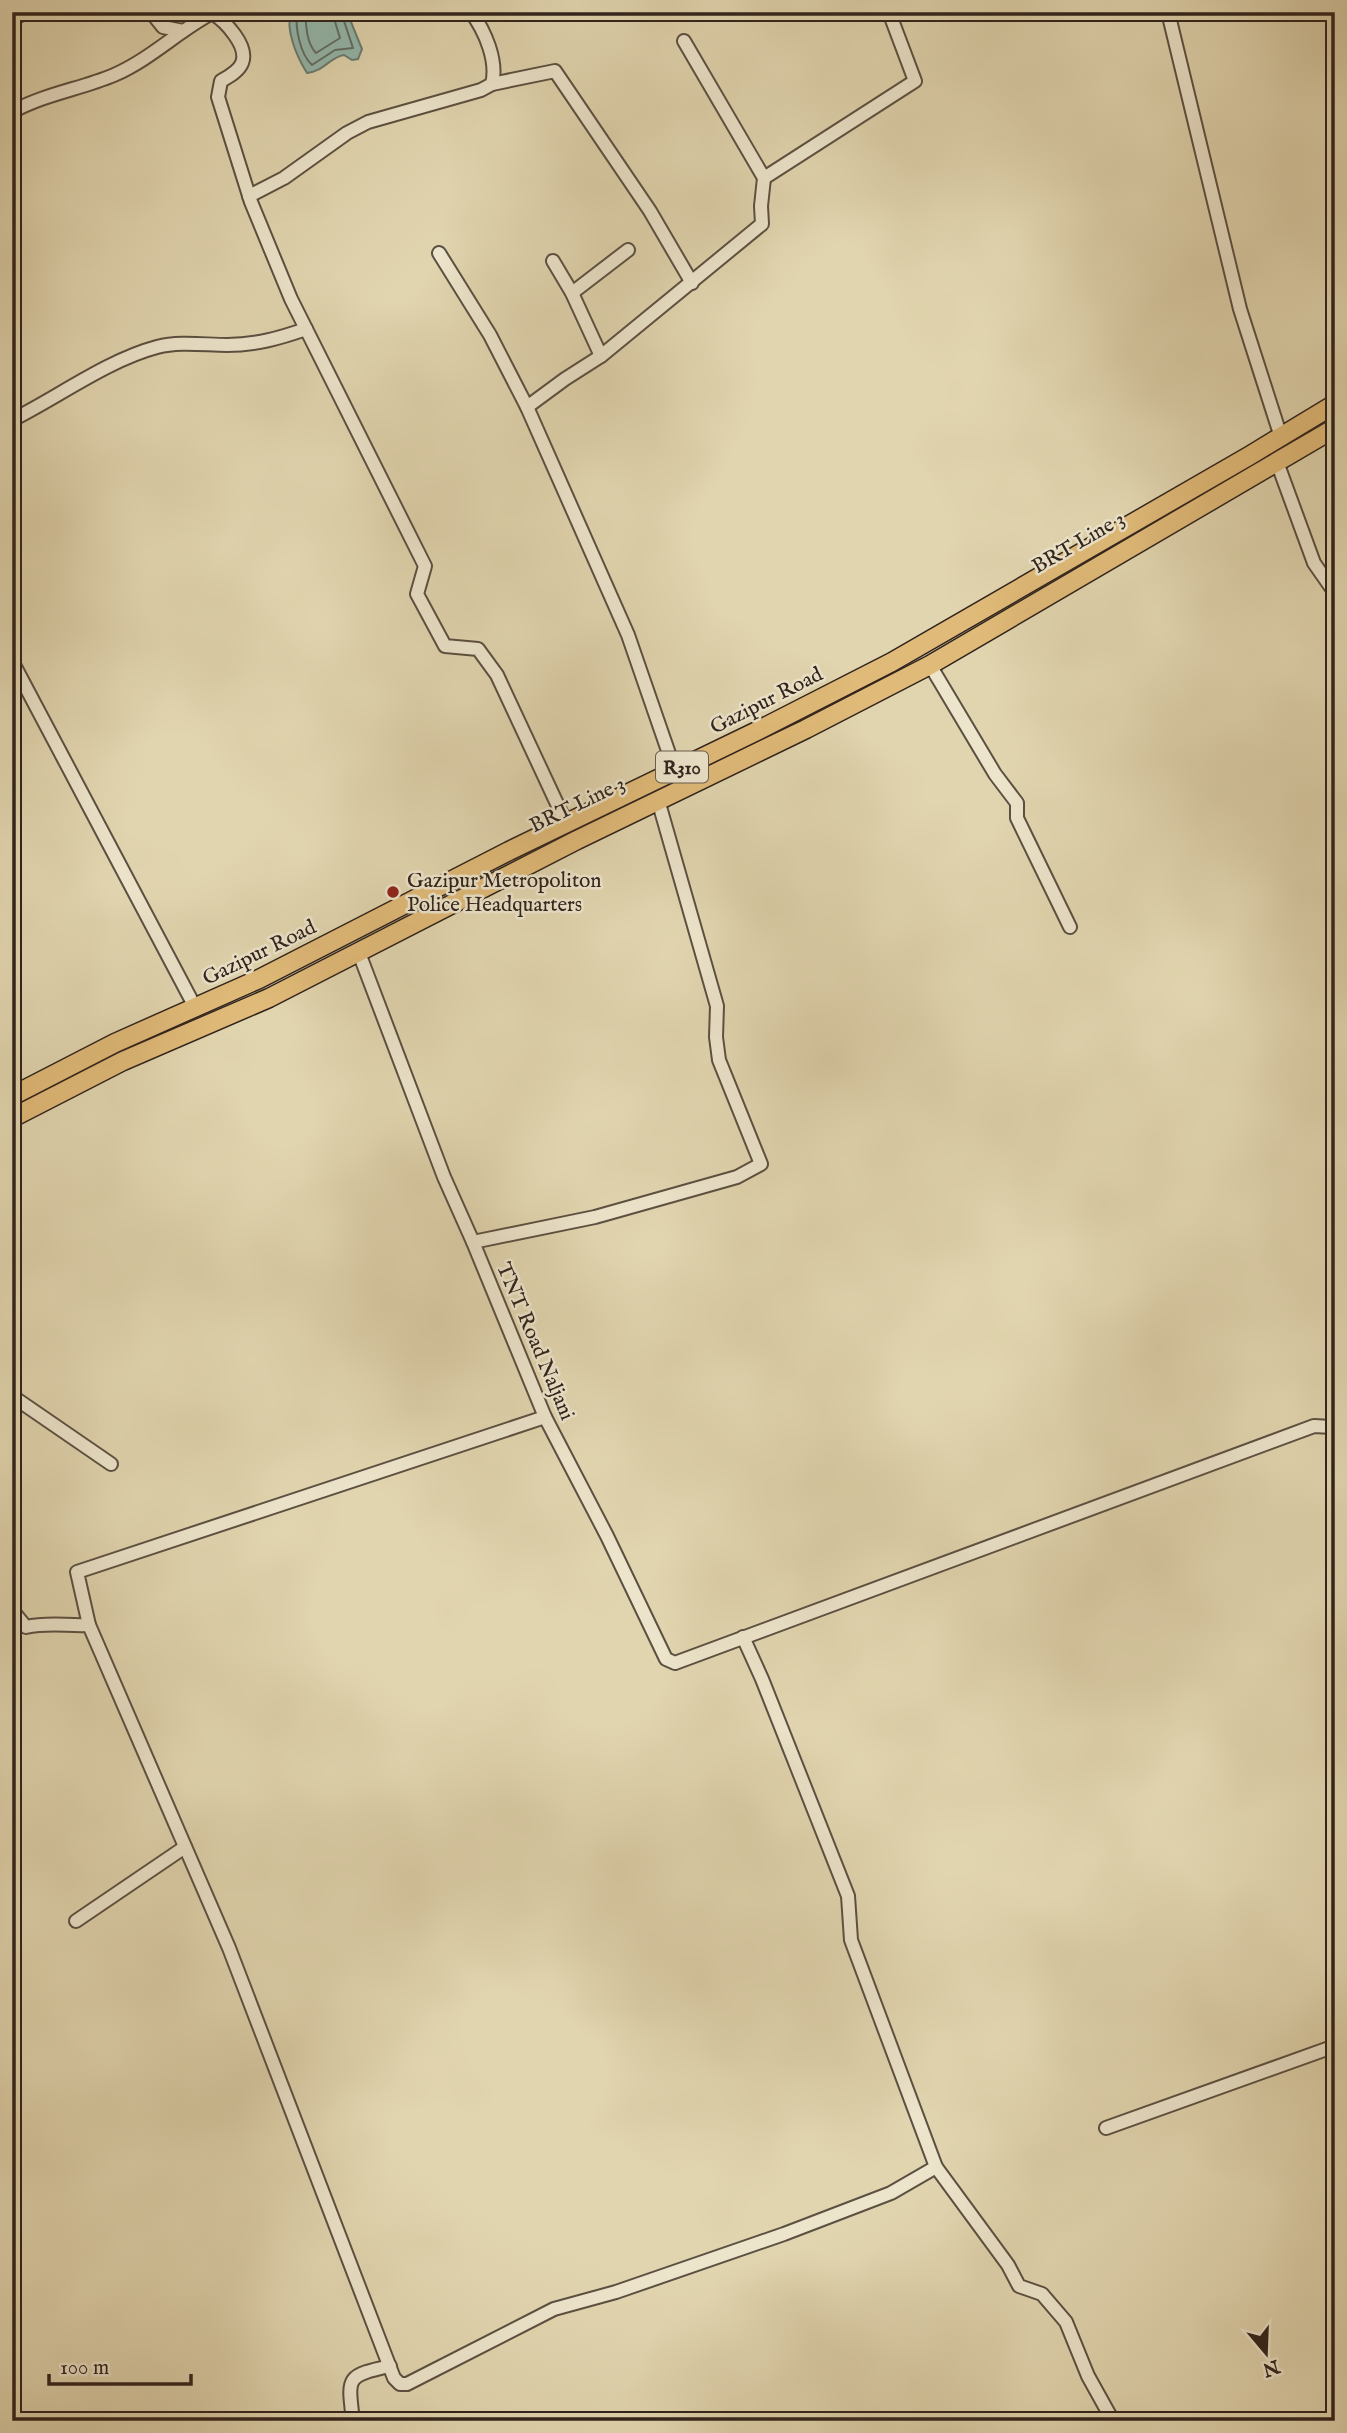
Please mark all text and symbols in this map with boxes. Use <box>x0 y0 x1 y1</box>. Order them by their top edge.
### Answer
street label: BRT Line 3 <box>1027 506 1130 581</box>
street label: Gazipur Road <box>706 661 828 741</box>
road number: R310 <box>656 752 708 782</box>
street label: BRT Line 3 <box>525 771 630 840</box>
place label: Gazipur Metropoliton Police Headquarters <box>407 868 601 919</box>
marker: Gazipur Metropoliton Police Headquarters <box>385 884 401 900</box>
street label: Gazipur Road <box>198 914 322 992</box>
street label: TNT Road Naljani <box>489 1259 580 1425</box>
north arrow <box>1232 2318 1302 2388</box>
scale bar <box>49 2342 191 2386</box>
text: N <box>1259 2353 1284 2381</box>
text: 100 m <box>60 2355 109 2382</box>

